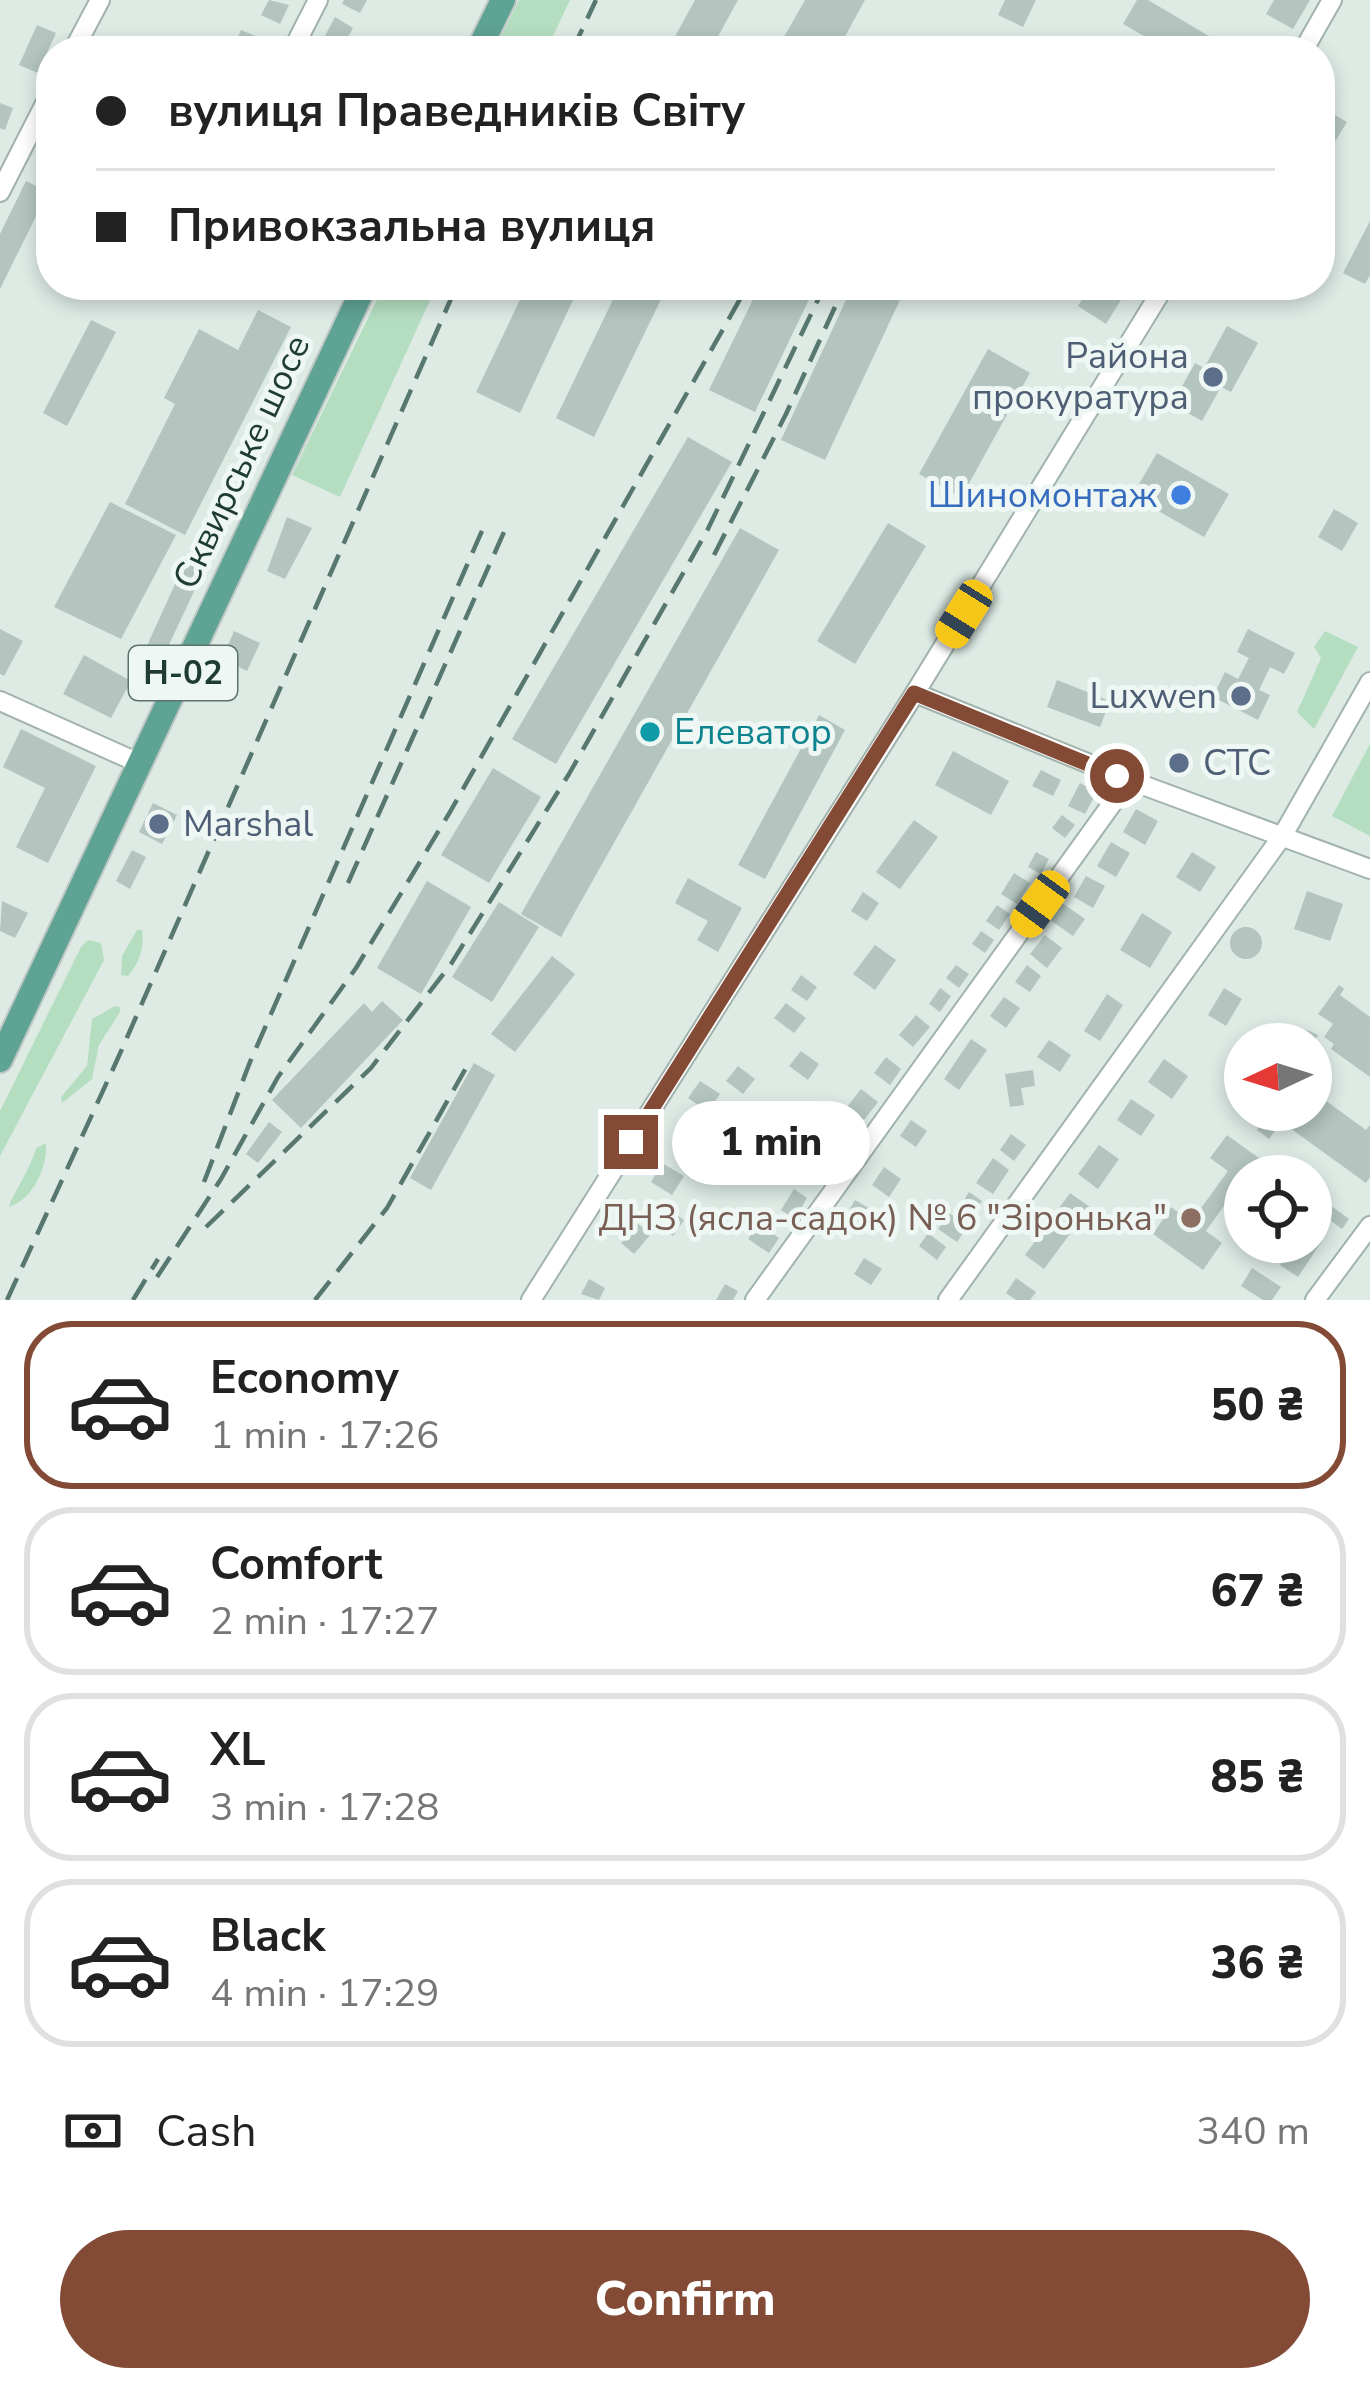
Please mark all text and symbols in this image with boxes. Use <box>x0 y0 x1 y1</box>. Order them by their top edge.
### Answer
text: вулиця Праведників Світу <box>168 81 745 142</box>
text: Привокзальна вулиця <box>168 196 656 257</box>
street label: Сквирське шосе <box>162 327 322 597</box>
place label: Района прокуратура <box>972 332 1189 422</box>
marker: Района прокуратура <box>1200 364 1226 390</box>
place label: Шиномонтаж <box>928 471 1158 520</box>
marker: Шиномонтаж <box>1168 482 1194 508</box>
car <box>930 574 998 654</box>
road number: Н-02 <box>129 646 237 700</box>
place label: Luxwen <box>1089 672 1217 721</box>
marker: Luxwen <box>1228 683 1254 709</box>
place label: Елеватор <box>674 708 832 757</box>
marker: Елеватор <box>637 719 663 745</box>
place label: СТС <box>1203 739 1271 788</box>
route start <box>1090 749 1144 803</box>
marker: СТС <box>1166 750 1192 776</box>
place label: Marshal <box>183 800 313 849</box>
marker: Marshal <box>146 811 172 837</box>
car <box>1004 864 1076 944</box>
north arrow <box>1224 1023 1332 1131</box>
map controls <box>1224 1023 1332 1263</box>
callout: 1 min <box>673 1100 871 1184</box>
route end <box>604 1115 658 1169</box>
text: 1 min <box>720 1116 822 1169</box>
button: locate <box>1224 1155 1332 1263</box>
place label: ДНЗ (ясла-садок) № 6 "Зіронька" <box>598 1194 1167 1243</box>
marker: ДНЗ (ясла-садок) № 6 "Зіронька" <box>1178 1205 1204 1231</box>
text: Economy <box>210 1348 399 1409</box>
icon: car <box>66 1351 174 1459</box>
text: 50 ₴ <box>1210 1375 1304 1436</box>
text: 1 min · 17:26 <box>210 1409 439 1462</box>
text: Comfort <box>210 1534 382 1595</box>
icon: car <box>66 1537 174 1645</box>
text: 67 ₴ <box>1210 1561 1304 1622</box>
text: 2 min · 17:27 <box>210 1595 439 1648</box>
text: XL <box>210 1720 266 1781</box>
icon: car <box>66 1723 174 1831</box>
text: 85 ₴ <box>1210 1747 1304 1808</box>
text: 3 min · 17:28 <box>210 1781 439 1834</box>
text: Black <box>210 1906 325 1967</box>
icon: car <box>66 1909 174 2017</box>
text: 36 ₴ <box>1210 1933 1304 1994</box>
text: 4 min · 17:29 <box>210 1967 439 2020</box>
icon: cash <box>60 2098 126 2164</box>
text: Cash <box>156 2101 257 2162</box>
text: 340 m <box>1196 2105 1310 2158</box>
button: Confirm <box>60 2230 1310 2368</box>

